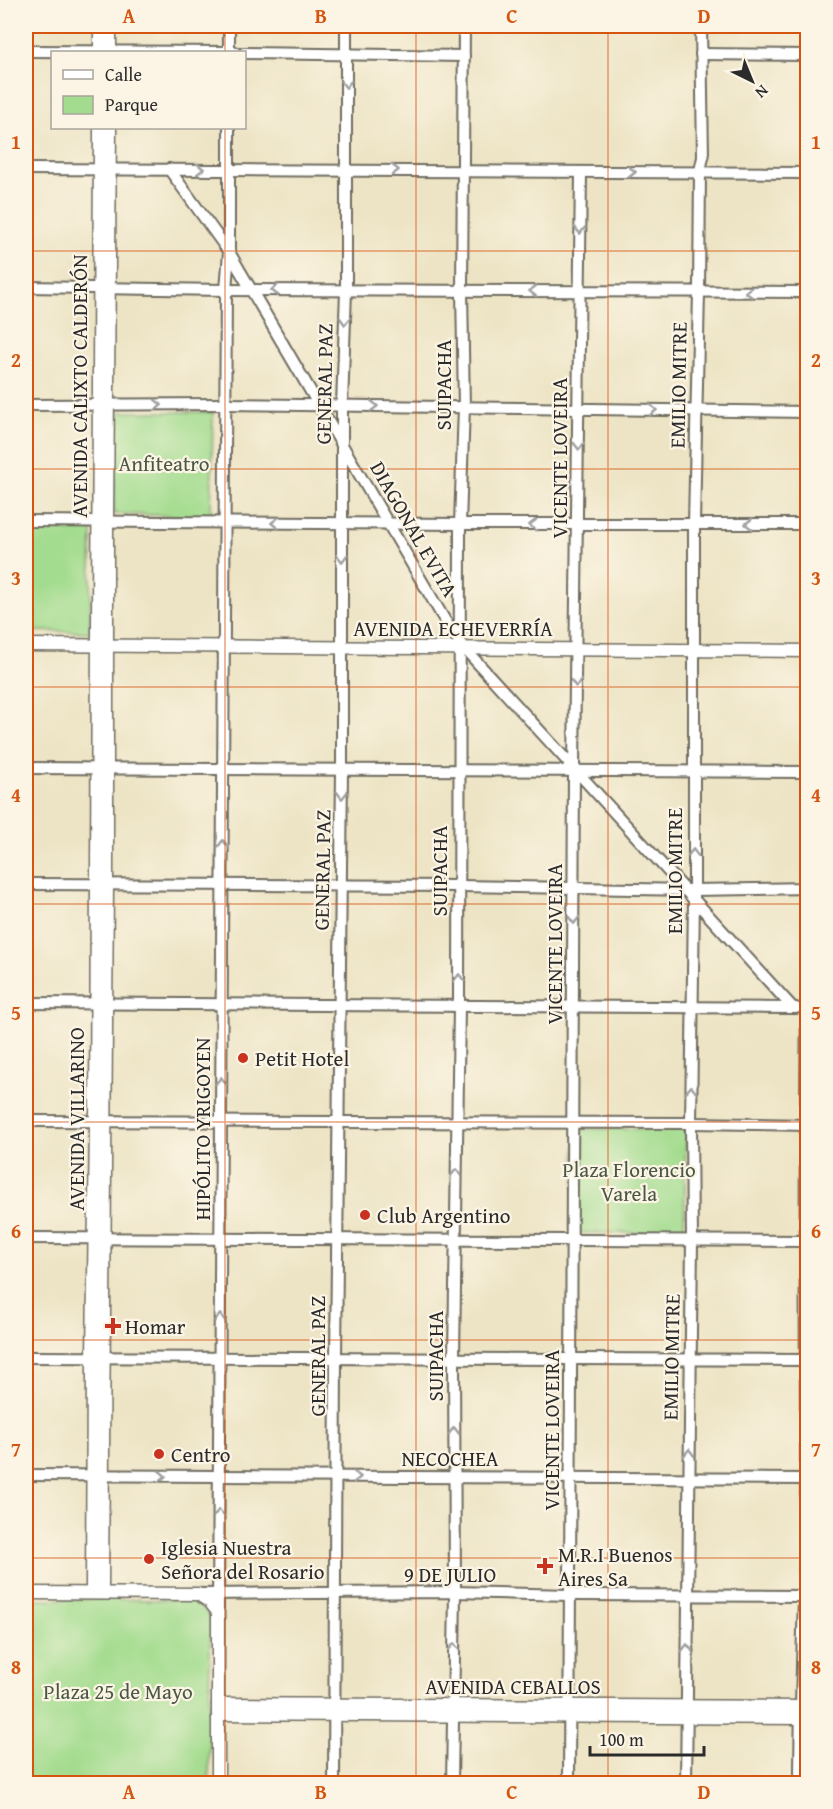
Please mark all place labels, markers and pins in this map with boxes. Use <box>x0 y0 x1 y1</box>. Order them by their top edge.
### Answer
place label: Petit Hotel <box>255 1043 349 1074</box>
marker: Petit Hotel <box>236 1051 250 1065</box>
place label: Club Argentino <box>377 1200 510 1231</box>
marker: Club Argentino <box>358 1208 372 1222</box>
place label: Homar <box>125 1311 186 1342</box>
marker: Homar <box>106 1319 120 1333</box>
place label: Centro <box>171 1439 231 1470</box>
marker: Centro <box>152 1447 166 1461</box>
place label: Iglesia Nuestra Señora del Rosario <box>161 1532 325 1587</box>
place label: M.R.I Buenos Aires Sa <box>558 1539 673 1594</box>
marker: Iglesia Nuestra Señora del Rosario <box>142 1552 156 1566</box>
marker: M.R.I Buenos Aires Sa <box>536 1557 554 1575</box>

